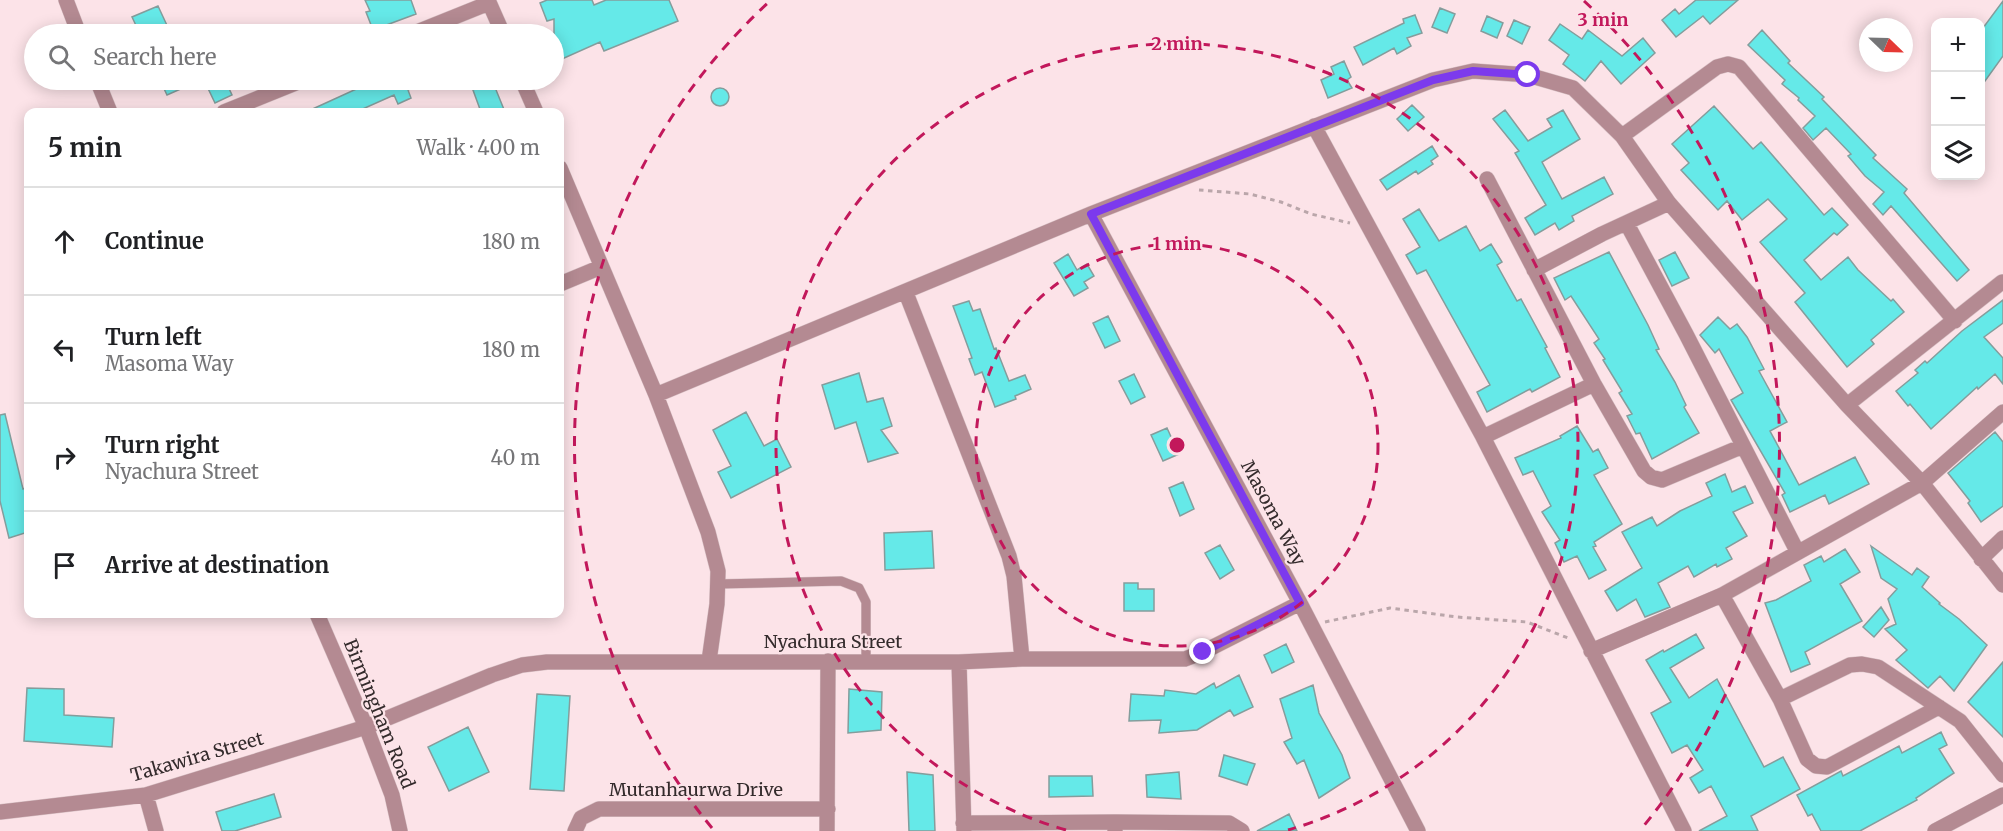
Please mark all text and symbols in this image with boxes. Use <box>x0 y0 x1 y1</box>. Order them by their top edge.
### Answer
text: 3 min <box>1578 8 1628 31</box>
north arrow <box>1859 18 1913 72</box>
map controls <box>1931 18 1985 180</box>
button: + <box>1931 18 1985 72</box>
search box <box>24 24 564 90</box>
text: 2 min <box>1151 32 1203 55</box>
icon: search <box>45 41 78 74</box>
text: Search here <box>93 43 216 71</box>
route start <box>1514 61 1540 87</box>
button: − <box>1931 72 1985 126</box>
button: layers <box>1931 126 1985 180</box>
text: 5 min <box>48 131 122 164</box>
text: Walk · 400 m <box>417 135 540 160</box>
icon: ahead <box>48 225 81 258</box>
text: Continue <box>105 227 204 255</box>
text: 180 m <box>482 229 540 254</box>
text: 1 min <box>1152 232 1202 255</box>
text: Turn left <box>105 323 202 351</box>
icon: left <box>48 333 81 366</box>
text: 180 m <box>482 337 540 362</box>
text: Masoma Way <box>105 351 234 376</box>
text: Turn right <box>105 431 219 459</box>
centre of rings <box>1167 435 1187 455</box>
icon: right <box>48 441 81 474</box>
text: 40 m <box>490 445 540 470</box>
street label: Masoma Way <box>1236 456 1311 570</box>
text: Nyachura Street <box>105 459 259 484</box>
icon: arrive <box>48 549 81 582</box>
text: Arrive at destination <box>105 551 329 579</box>
street label: Nyachura Street <box>764 630 902 653</box>
street label: Birmingham Road <box>339 636 420 792</box>
route end <box>1189 638 1215 664</box>
street label: Takawira Street <box>128 727 266 786</box>
street label: Mutanhaurwa Drive <box>609 778 783 801</box>

